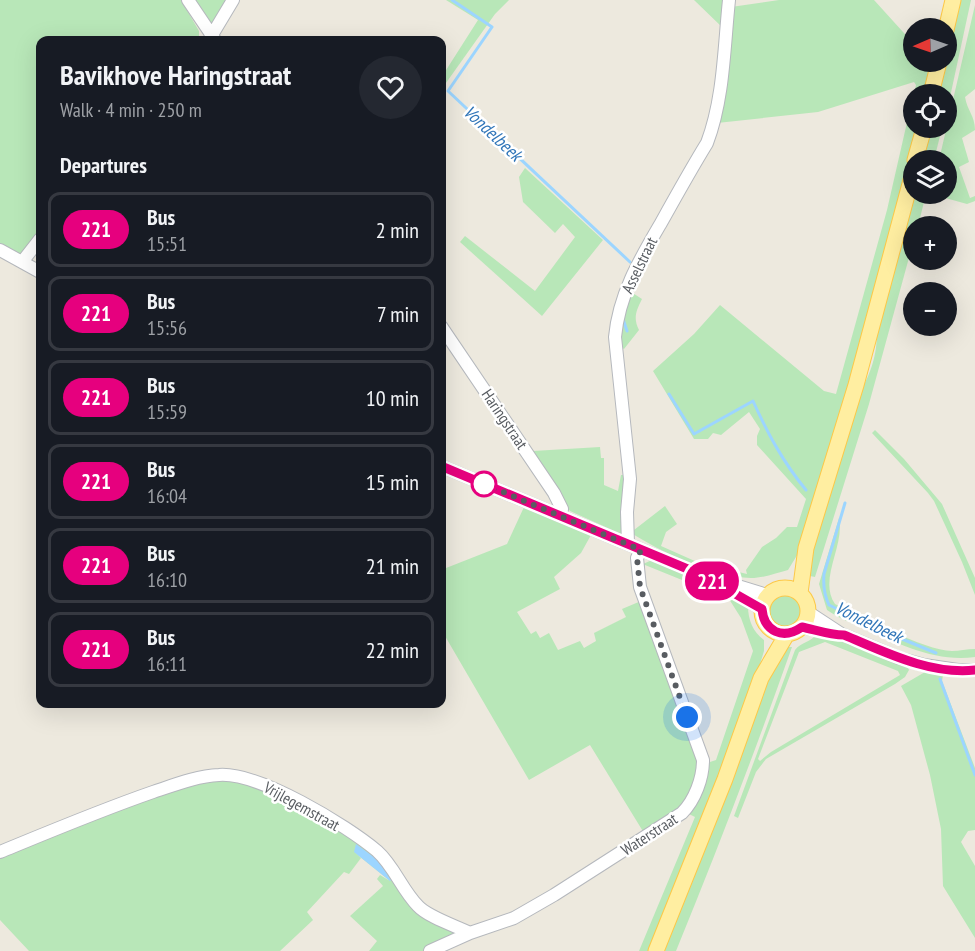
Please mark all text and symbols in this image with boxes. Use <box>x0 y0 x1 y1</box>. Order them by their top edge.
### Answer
north arrow <box>903 18 957 72</box>
map controls <box>903 18 957 336</box>
text: Bavikhove Haringstraat <box>60 56 291 93</box>
button: heart <box>359 56 422 119</box>
button: locate <box>903 84 957 138</box>
text: Walk · 4 min · 250 m <box>60 97 202 123</box>
water label: Vondelbeek <box>459 100 529 167</box>
button: layers <box>903 150 957 204</box>
text: Departures <box>60 151 147 179</box>
text: Bus <box>147 203 175 231</box>
text: 221 <box>81 216 111 243</box>
text: 2 min <box>376 216 419 244</box>
button: + <box>903 216 957 270</box>
text: 15:51 <box>147 231 187 257</box>
street label: Asselstraat <box>617 233 661 296</box>
button: − <box>903 282 957 336</box>
text: Bus <box>147 287 175 315</box>
text: 221 <box>81 300 111 327</box>
text: 7 min <box>377 300 419 328</box>
text: 15:56 <box>147 315 187 341</box>
text: Bus <box>147 371 175 399</box>
text: 221 <box>81 384 111 411</box>
text: 10 min <box>366 384 419 412</box>
street label: Haringstraat <box>478 385 533 453</box>
text: 15:59 <box>147 399 187 425</box>
text: Bus <box>147 455 175 483</box>
text: 221 <box>81 468 111 495</box>
text: 15 min <box>366 468 419 496</box>
unlabelled marker <box>471 471 497 497</box>
text: 16:04 <box>147 483 187 509</box>
text: Bus <box>147 539 175 567</box>
text: 221 <box>81 552 111 579</box>
text: 21 min <box>366 552 419 580</box>
line badge: 221 <box>678 562 746 600</box>
text: 16:10 <box>147 567 187 593</box>
text: 221 <box>697 568 727 595</box>
water label: Vondelbeek <box>832 596 908 649</box>
text: Bus <box>147 623 175 651</box>
text: 221 <box>81 636 111 663</box>
text: 22 min <box>366 636 419 664</box>
text: 16:11 <box>147 651 187 677</box>
your location <box>672 702 702 732</box>
street label: Vrijlegemstraat <box>260 777 344 835</box>
street label: Waterstraat <box>617 808 681 860</box>

